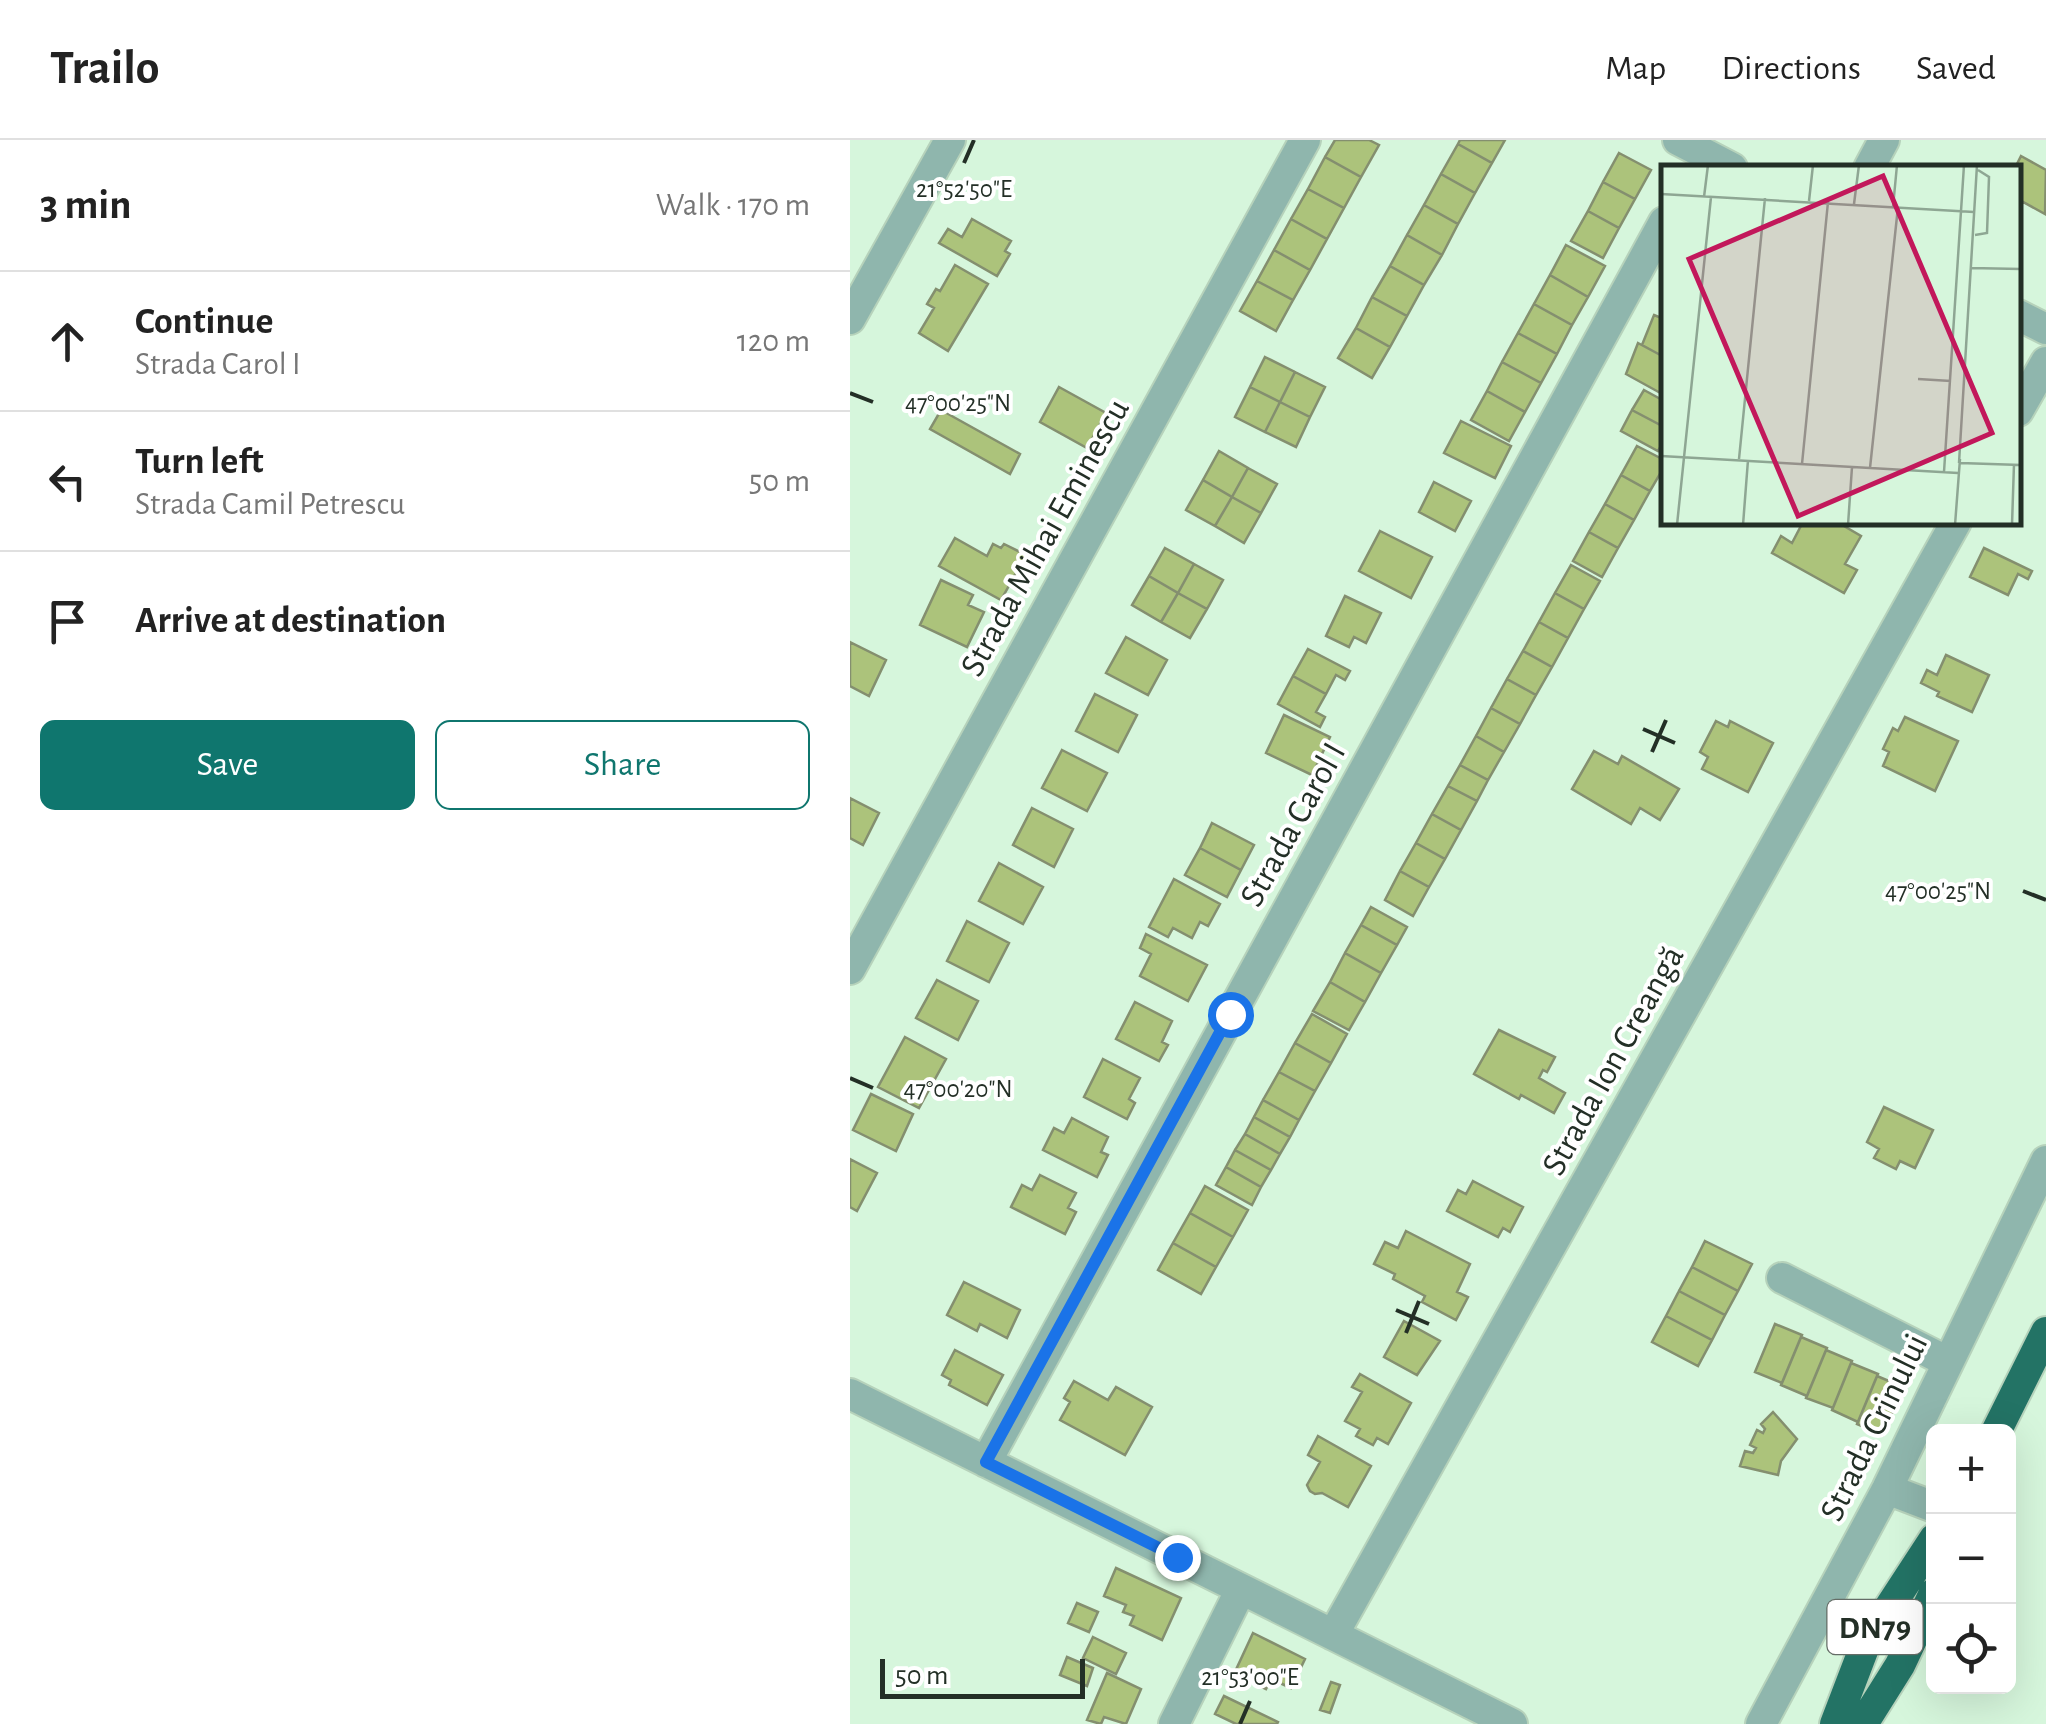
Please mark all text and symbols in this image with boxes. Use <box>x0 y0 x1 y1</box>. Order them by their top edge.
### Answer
text: Trailo <box>50 45 160 93</box>
text: Map <box>1605 51 1666 86</box>
text: Directions <box>1721 51 1861 86</box>
text: Saved <box>1916 51 1996 86</box>
inset map <box>1661 165 2021 525</box>
text: 21°52'50"E <box>916 177 1012 202</box>
text: 3 min <box>40 184 132 226</box>
text: Walk · 170 m <box>656 189 810 221</box>
text: Continue <box>135 303 273 341</box>
icon: ahead <box>40 314 95 369</box>
text: 120 m <box>737 325 810 357</box>
text: Strada Carol I <box>135 348 301 380</box>
text: 47°00'25"N <box>905 391 1011 416</box>
street label: Strada Mihai Eminescu <box>955 393 1136 682</box>
text: Turn left <box>135 443 263 481</box>
icon: left <box>40 454 95 509</box>
text: 50 m <box>749 465 810 497</box>
text: Strada Camil Petrescu <box>135 488 405 520</box>
icon: arrive <box>40 594 95 649</box>
text: Arrive at destination <box>135 602 446 640</box>
button: Save <box>40 720 415 810</box>
button: Share <box>435 720 810 810</box>
street label: Strada Carol I <box>1234 737 1353 912</box>
text: 47°00'25"N <box>1885 879 1991 904</box>
street label: Strada Ion Creangă <box>1536 940 1691 1181</box>
route start <box>1208 992 1254 1038</box>
text: 47°00'20"N <box>904 1077 1012 1102</box>
street label: Strada Crinului <box>1814 1329 1935 1527</box>
map controls <box>1926 1424 2016 1694</box>
button: + <box>1926 1424 2016 1514</box>
button: − <box>1926 1514 2016 1604</box>
route end <box>1155 1535 1201 1581</box>
road number: DN79 <box>1828 1600 1922 1654</box>
button: locate <box>1926 1604 2016 1694</box>
scale bar <box>880 1654 1085 1698</box>
text: 50 m <box>895 1662 949 1690</box>
text: 21°53'00"E <box>1201 1665 1299 1690</box>

